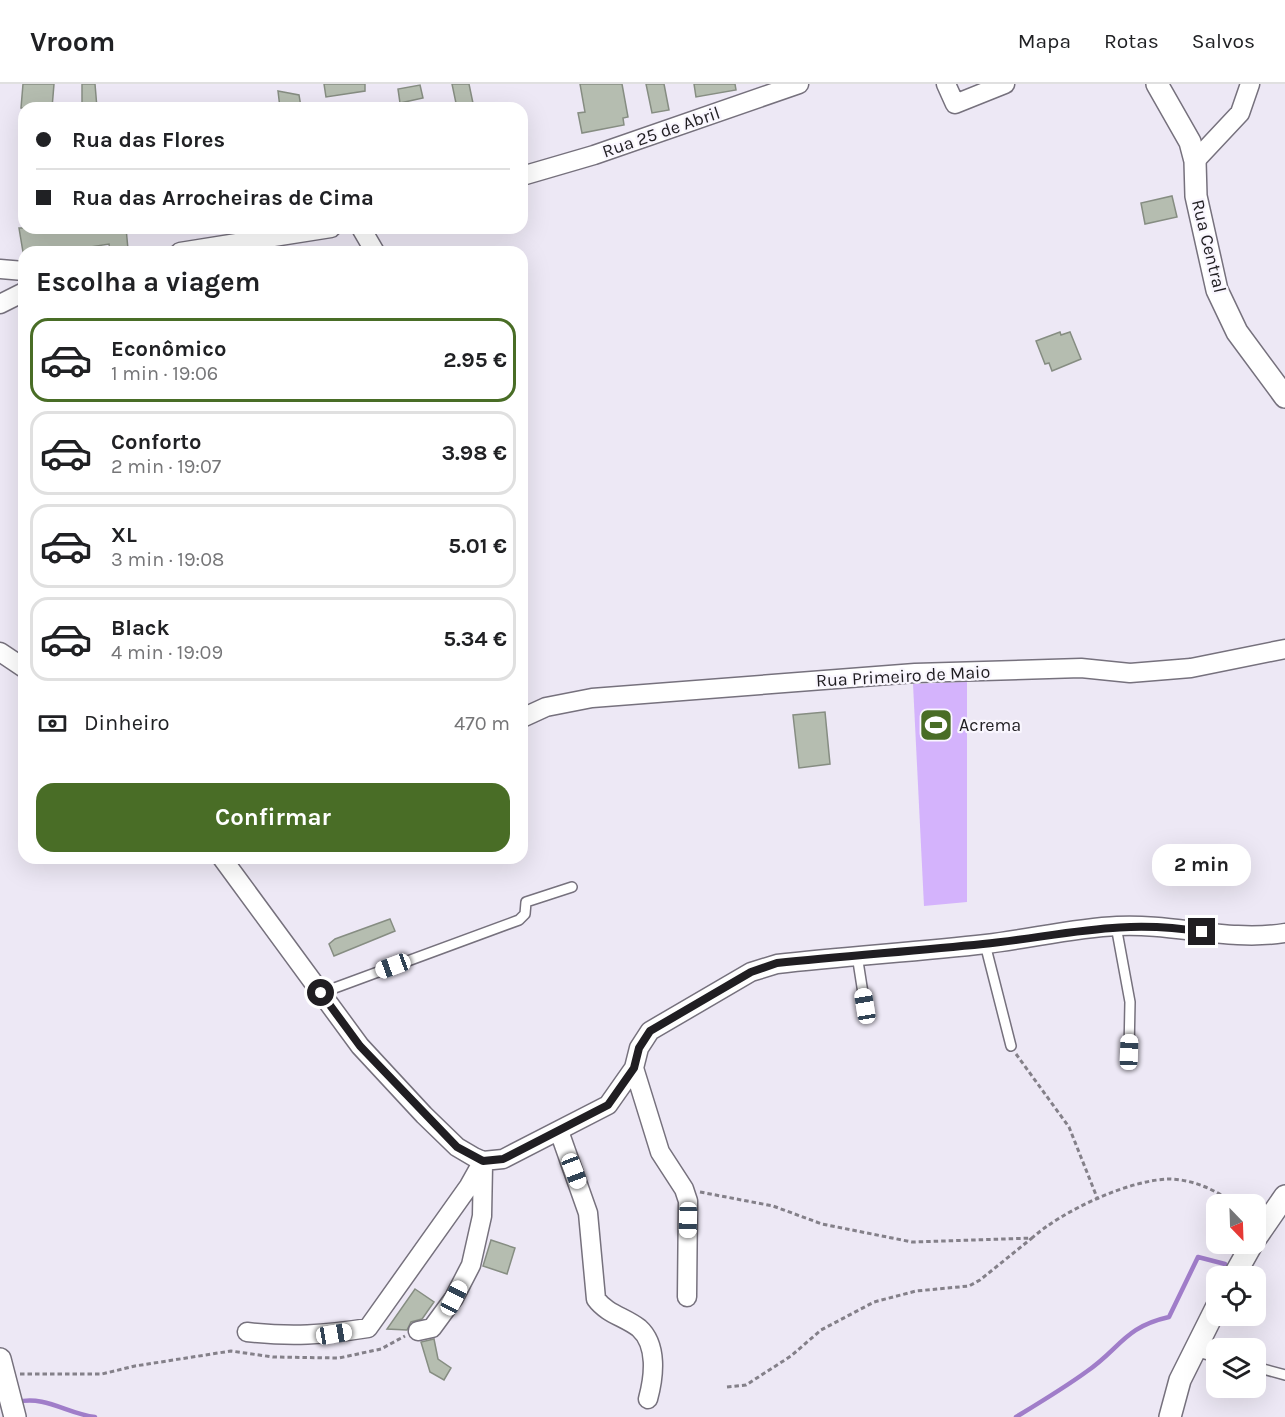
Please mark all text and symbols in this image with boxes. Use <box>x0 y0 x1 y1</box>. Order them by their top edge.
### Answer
text: Vroom <box>30 25 115 58</box>
text: Mapa <box>1018 29 1071 53</box>
text: Rotas <box>1104 29 1159 53</box>
text: Salvos <box>1192 29 1255 53</box>
street label: Rua 25 de Abril <box>599 102 723 162</box>
text: Rua das Flores <box>72 127 225 153</box>
text: Rua das Arrocheiras de Cima <box>72 185 374 211</box>
street label: Rua Central <box>1187 197 1231 295</box>
text: Escolha a viagem <box>36 266 260 298</box>
icon: car <box>39 333 93 387</box>
text: Econômico <box>111 336 226 362</box>
text: 2.95 € <box>443 347 507 373</box>
text: 1 min · 19:06 <box>111 362 218 385</box>
icon: car <box>39 426 93 480</box>
text: Conforto <box>111 429 201 455</box>
text: 3.98 € <box>441 440 507 466</box>
text: 2 min · 19:07 <box>111 455 221 478</box>
icon: car <box>39 519 93 573</box>
text: XL <box>111 522 137 548</box>
text: 5.01 € <box>448 533 507 559</box>
text: 3 min · 19:08 <box>111 548 224 571</box>
icon: car <box>39 612 93 666</box>
text: Black <box>111 615 170 641</box>
text: 5.34 € <box>443 626 507 652</box>
text: 4 min · 19:09 <box>111 641 223 664</box>
street label: Rua Primeiro de Maio <box>815 660 991 692</box>
icon: cash <box>36 707 69 740</box>
sports icon: Acrema <box>918 707 954 743</box>
text: Dinheiro <box>84 710 169 736</box>
text: 470 m <box>454 712 510 735</box>
place label: Acrema <box>959 714 1021 736</box>
button: Confirmar <box>36 783 510 852</box>
callout: 2 min <box>1152 845 1252 887</box>
text: 2 min <box>1174 853 1229 876</box>
route end <box>1188 918 1215 945</box>
car <box>373 951 413 981</box>
route start <box>307 979 334 1006</box>
car <box>853 987 877 1025</box>
car <box>1119 1034 1139 1070</box>
car <box>559 1151 589 1191</box>
north arrow <box>1206 1194 1266 1254</box>
map controls <box>1206 1194 1266 1398</box>
car <box>679 1202 697 1238</box>
button: locate <box>1206 1266 1266 1326</box>
car <box>438 1278 470 1318</box>
car <box>315 1322 353 1346</box>
button: layers <box>1206 1338 1266 1398</box>

